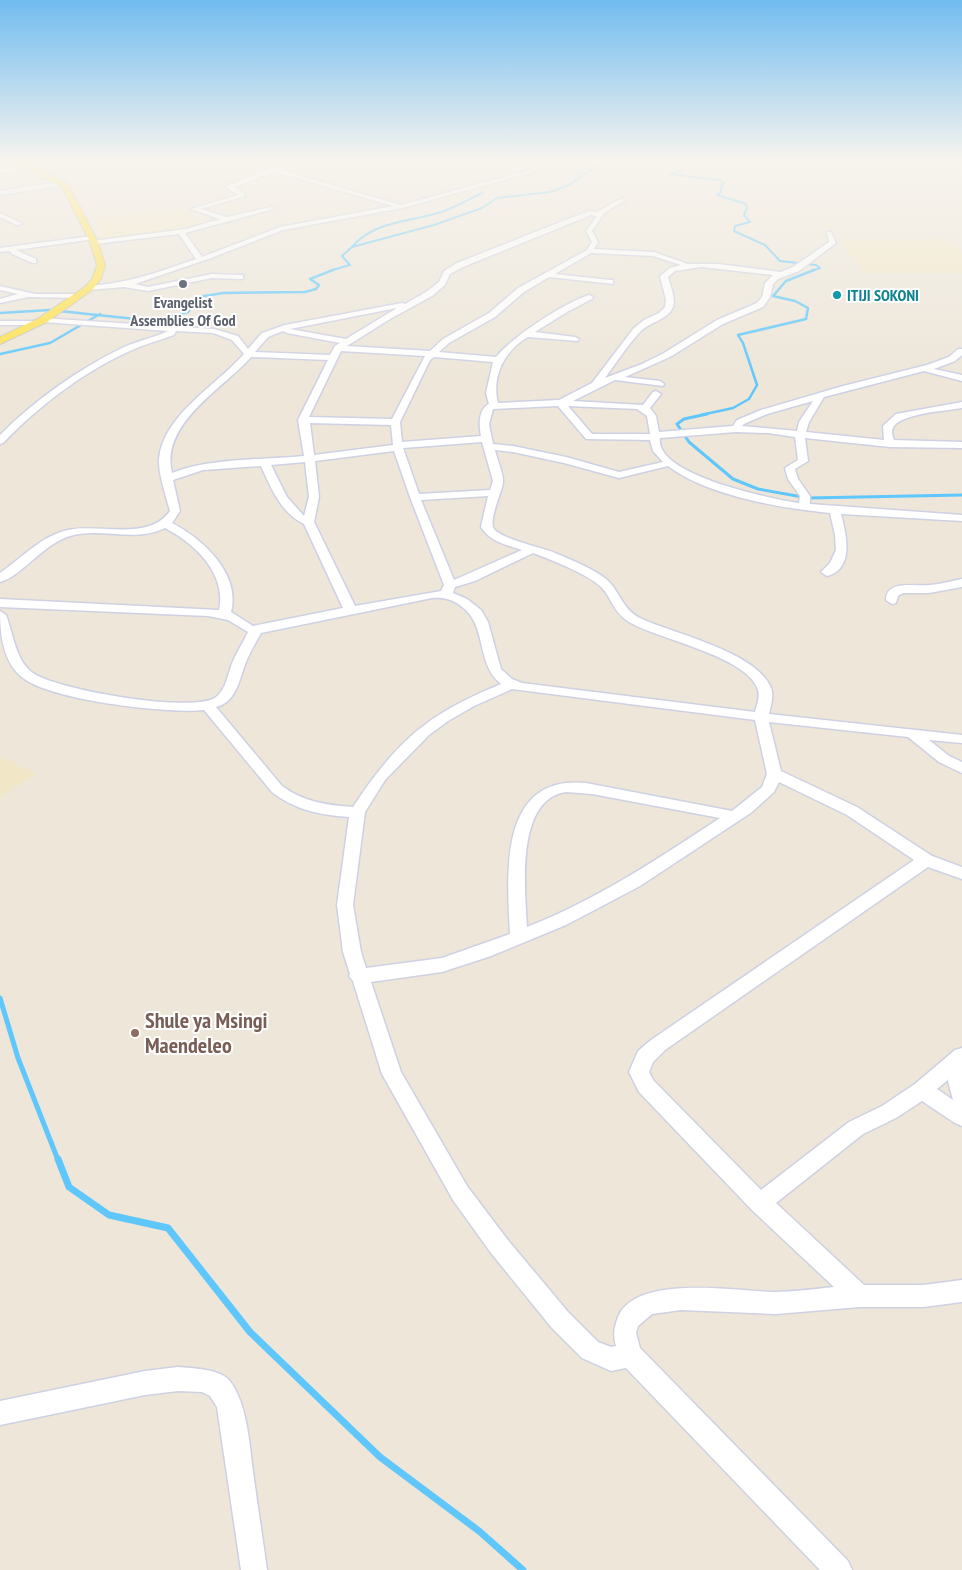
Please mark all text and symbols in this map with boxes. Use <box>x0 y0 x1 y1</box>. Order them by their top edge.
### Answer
marker: Evangelist Assemblies Of God <box>177 278 189 290</box>
place label: ITIJI SOKONI <box>847 285 919 305</box>
marker: ITIJI SOKONI <box>831 289 843 301</box>
place label: Evangelist Assemblies Of God <box>129 292 236 330</box>
place label: Shule ya Msingi Maendeleo <box>145 1006 268 1059</box>
marker: Shule ya Msingi Maendeleo <box>129 1027 141 1039</box>

